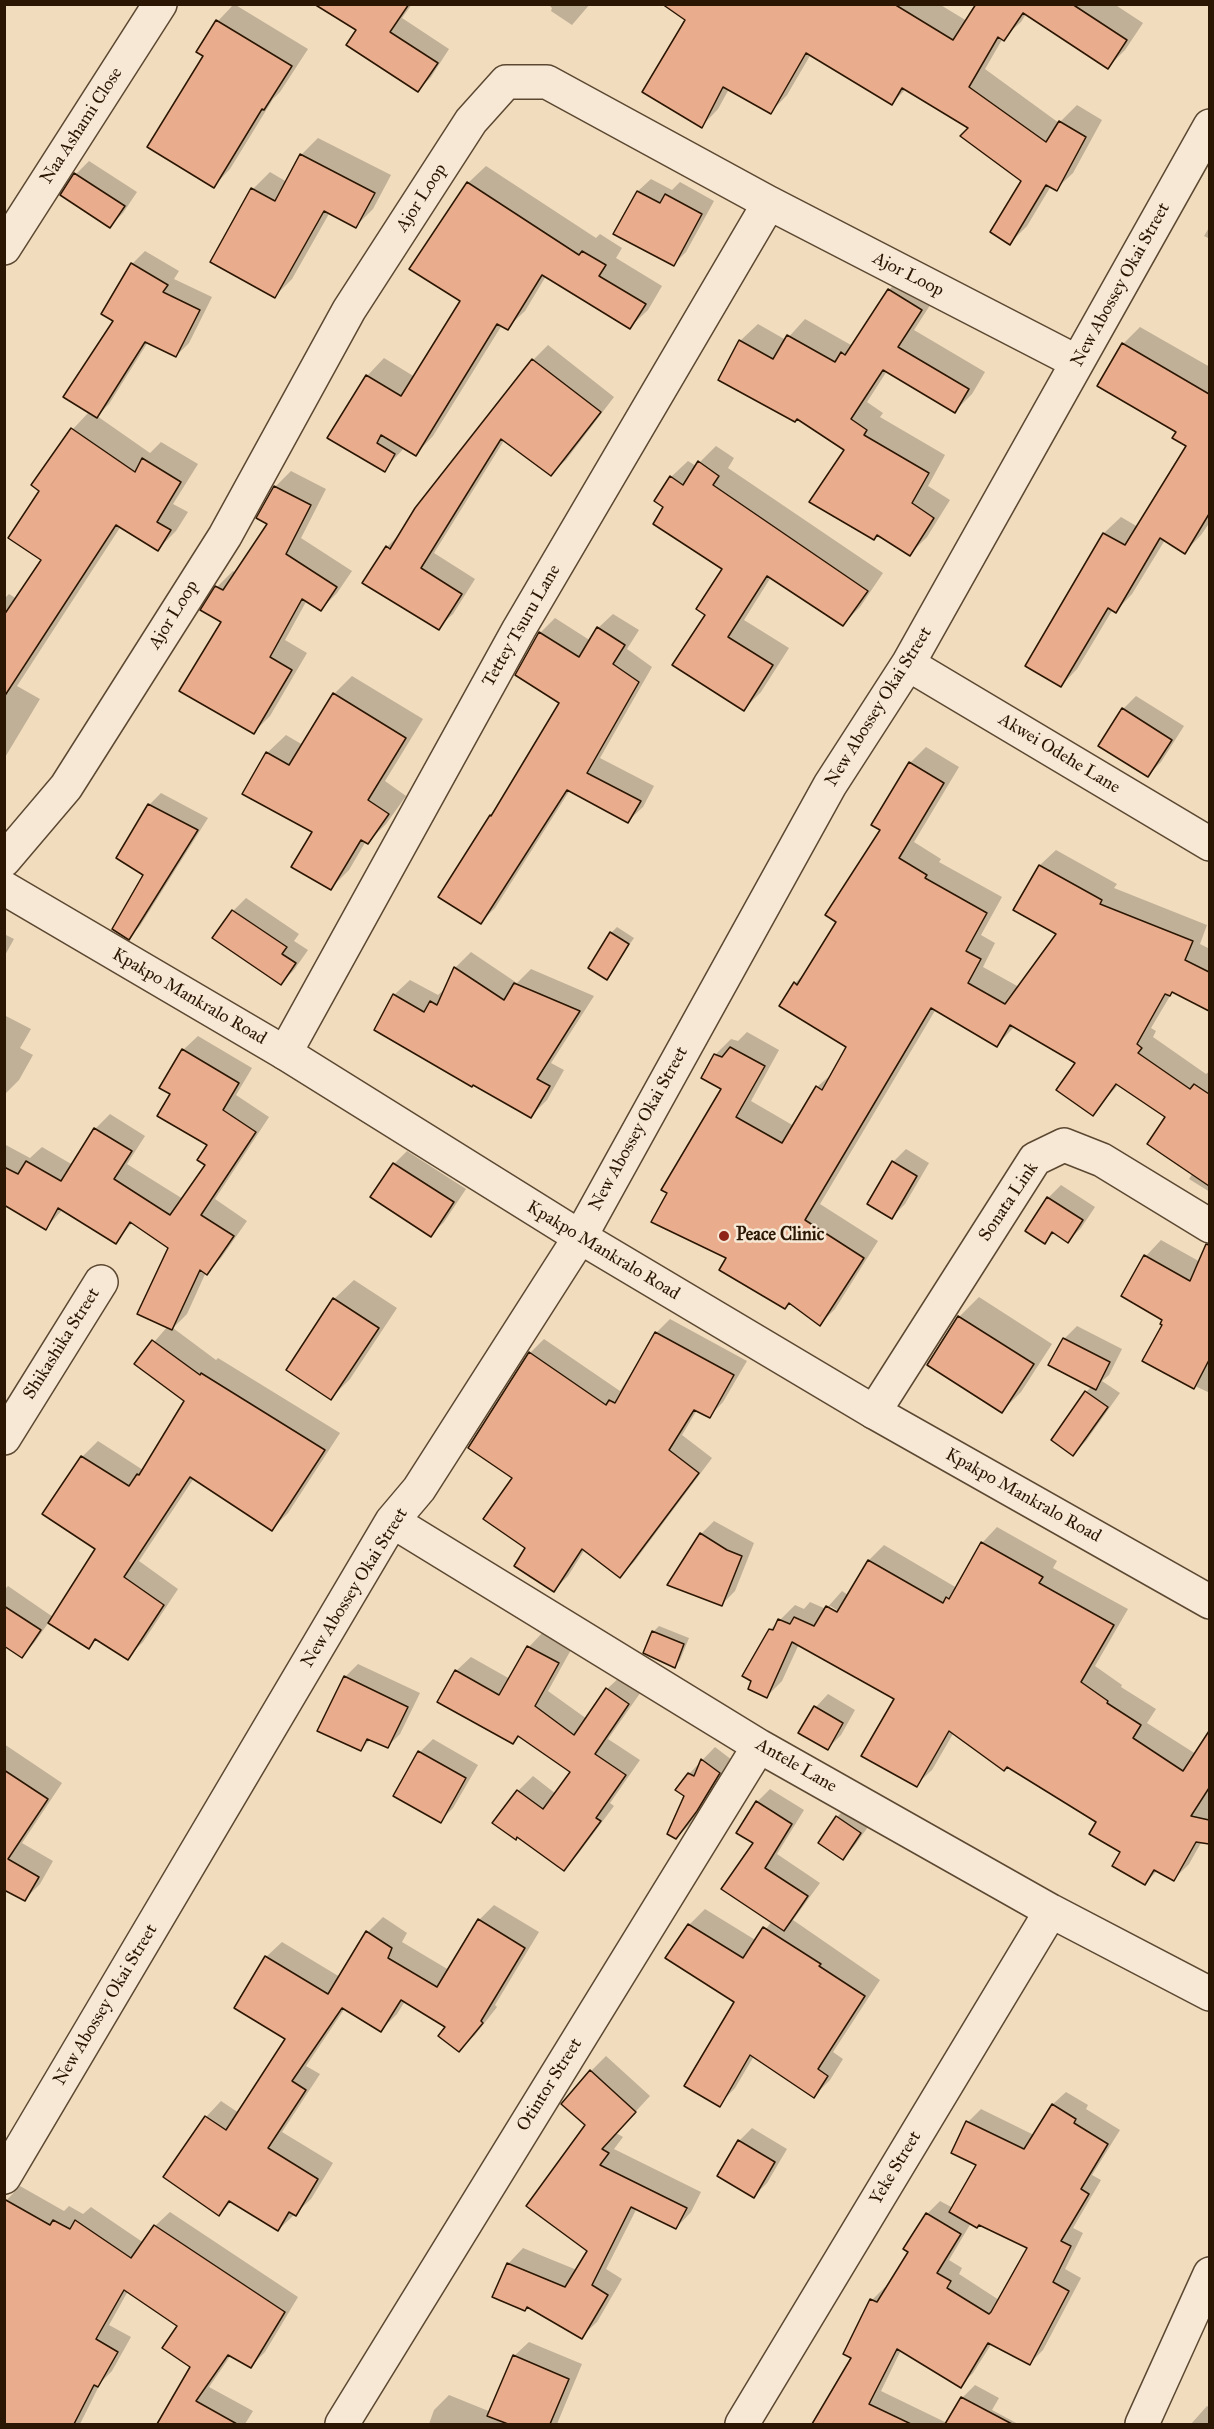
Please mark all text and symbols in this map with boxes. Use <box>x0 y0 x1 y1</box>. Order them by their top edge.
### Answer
street label: Naa Ashami Close <box>36 64 128 188</box>
street label: Ajor Loop <box>392 160 452 236</box>
street label: New Abossey Okai Street <box>1067 199 1175 371</box>
street label: Ajor Loop <box>869 248 947 302</box>
street label: Tettey Tsuru Lane <box>478 561 566 691</box>
street label: Ajor Loop <box>144 577 204 653</box>
street label: New Abossey Okai Street <box>821 623 937 791</box>
street label: Akwei Odehe Lane <box>994 709 1124 799</box>
street label: Kpakpo Mankralo Road <box>108 944 270 1050</box>
street label: New Abossey Okai Street <box>585 1043 693 1215</box>
street label: Sonata Link <box>975 1158 1043 1246</box>
street label: Kpakpo Mankralo Road <box>523 1197 683 1305</box>
place label: Peace Clinic <box>736 1225 824 1247</box>
marker: Peace Clinic <box>717 1229 731 1243</box>
street label: Shikashika Street <box>19 1284 105 1404</box>
street label: Kpakpo Mankralo Road <box>941 1444 1105 1548</box>
street label: New Abossey Okai Street <box>297 1504 413 1672</box>
street label: Antele Lane <box>752 1734 840 1798</box>
street label: New Abossey Okai Street <box>49 1920 163 2090</box>
street label: Otintor Street <box>513 2035 587 2135</box>
street label: Yeke Street <box>866 2127 926 2209</box>

